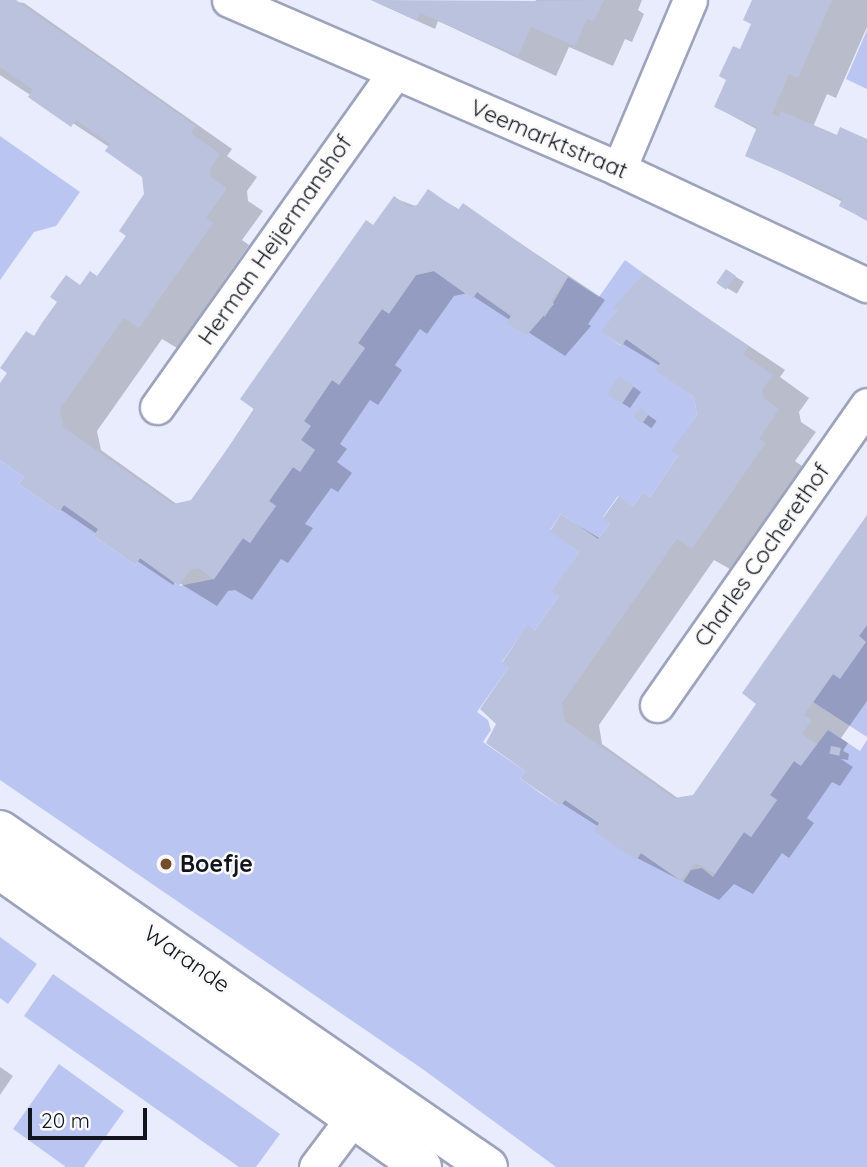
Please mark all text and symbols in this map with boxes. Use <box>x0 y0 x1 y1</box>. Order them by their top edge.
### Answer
street label: Veemarktstraat <box>466 93 632 185</box>
street label: Herman Heijermanshof <box>192 130 358 350</box>
street label: Charles Cocherethof <box>688 458 836 652</box>
place label: Boefje <box>180 850 253 878</box>
marker: Boefje <box>158 856 174 872</box>
street label: Warande <box>139 919 235 999</box>
scale bar <box>32 1094 150 1138</box>
text: 20 m <box>41 1107 90 1133</box>

